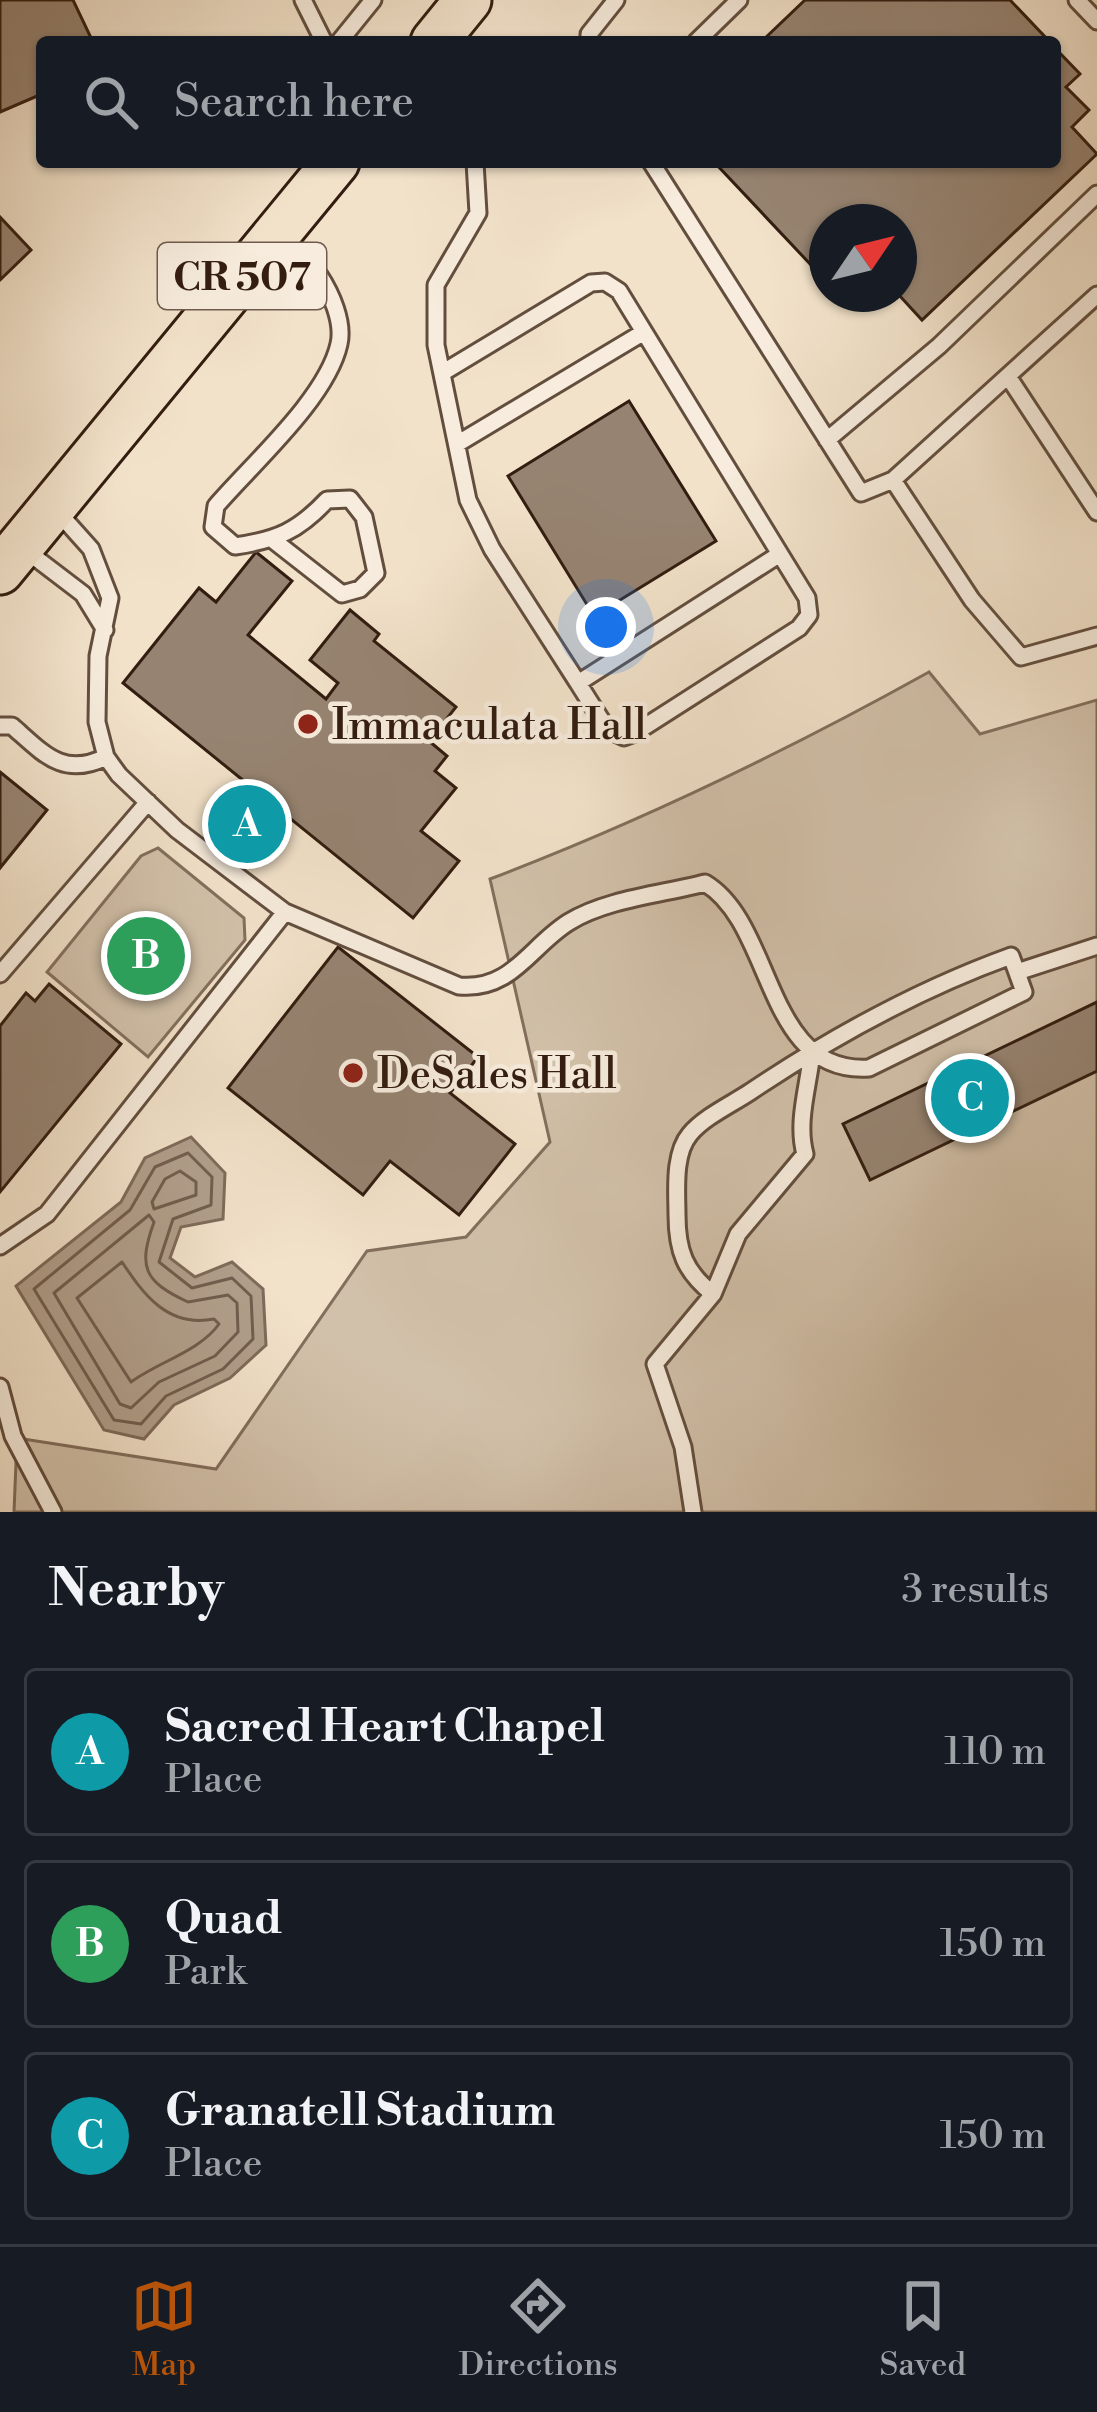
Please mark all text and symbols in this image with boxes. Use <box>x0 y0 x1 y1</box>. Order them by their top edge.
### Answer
search box <box>36 36 1061 168</box>
icon: search <box>78 69 144 135</box>
text: Search here <box>174 74 414 131</box>
north arrow <box>809 204 917 312</box>
road number: CR 507 <box>158 243 326 309</box>
your location <box>576 597 636 657</box>
place label: Immaculata Hall <box>332 700 647 753</box>
marker: Immaculata Hall <box>295 711 321 737</box>
pin: A <box>208 779 286 869</box>
pin: B <box>107 911 185 1001</box>
place label: DeSales Hall <box>377 1049 617 1102</box>
pin: C <box>931 1053 1009 1143</box>
marker: DeSales Hall <box>340 1060 366 1086</box>
text: Nearby <box>48 1558 224 1622</box>
text: 3 results <box>901 1566 1049 1615</box>
text: Sacred Heart Chapel <box>165 1699 605 1756</box>
text: A <box>76 1728 104 1777</box>
text: 110 m <box>944 1728 1046 1777</box>
text: Place <box>165 1756 262 1805</box>
text: Quad <box>165 1891 282 1948</box>
text: B <box>75 1920 105 1969</box>
text: 150 m <box>940 1920 1046 1969</box>
text: Park <box>165 1948 246 1997</box>
text: Granatell Stadium <box>165 2083 555 2140</box>
text: C <box>76 2112 104 2161</box>
text: 150 m <box>940 2112 1046 2161</box>
text: Place <box>165 2140 262 2189</box>
tab: Map <box>131 2273 197 2386</box>
tab: Directions <box>459 2273 618 2386</box>
tab: Saved <box>879 2273 966 2386</box>

